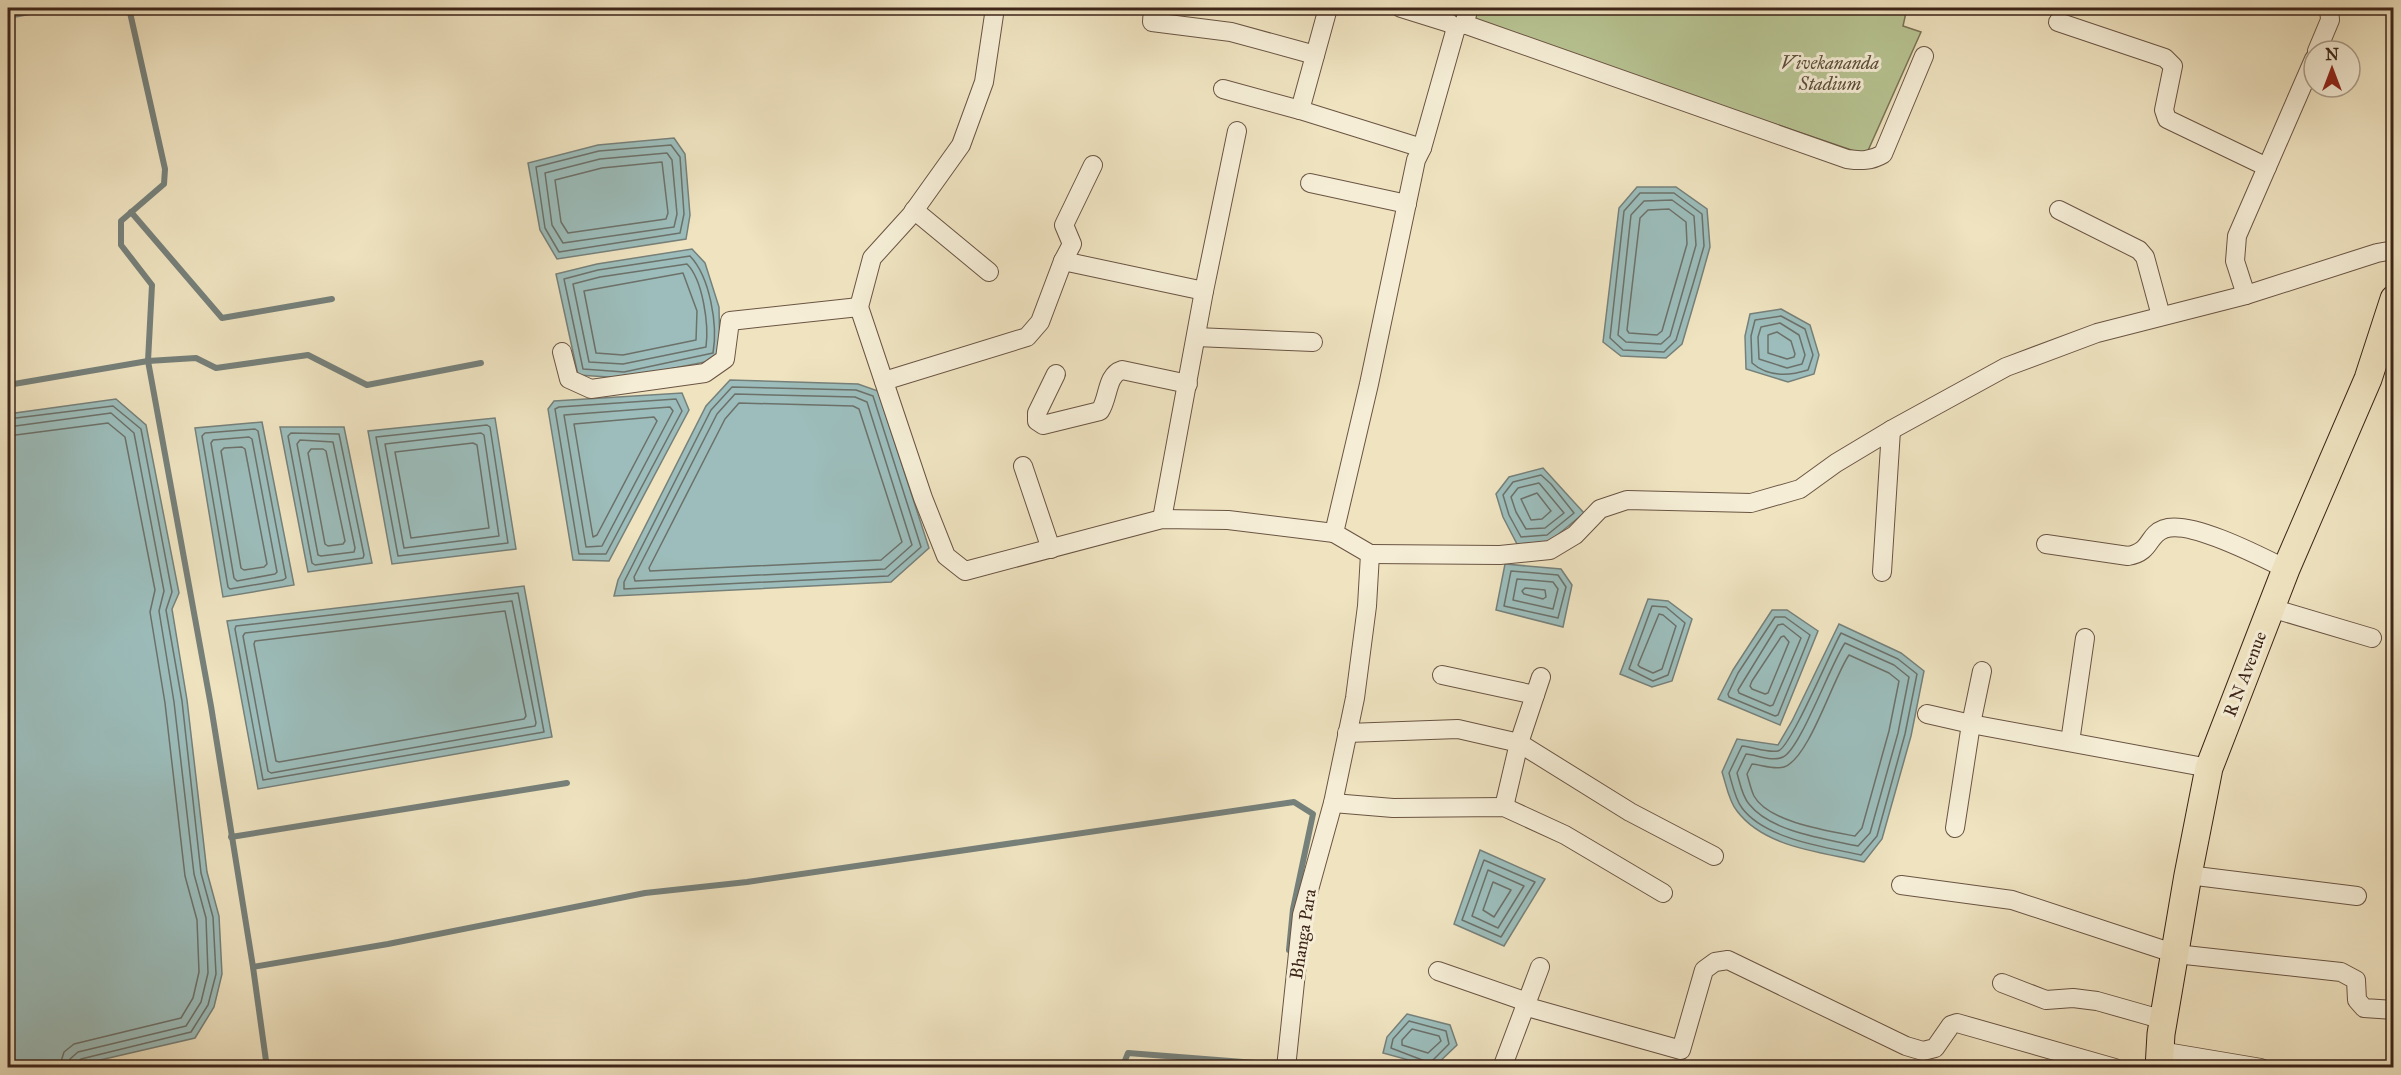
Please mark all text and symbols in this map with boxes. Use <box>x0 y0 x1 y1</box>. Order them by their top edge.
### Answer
north arrow <box>2302 39 2362 99</box>
text: N <box>2325 45 2339 64</box>
park label: Vivekananda Stadium <box>1781 52 1880 95</box>
street label: R N Avenue <box>2219 628 2271 720</box>
street label: Bhanga Para <box>1285 887 1322 981</box>

